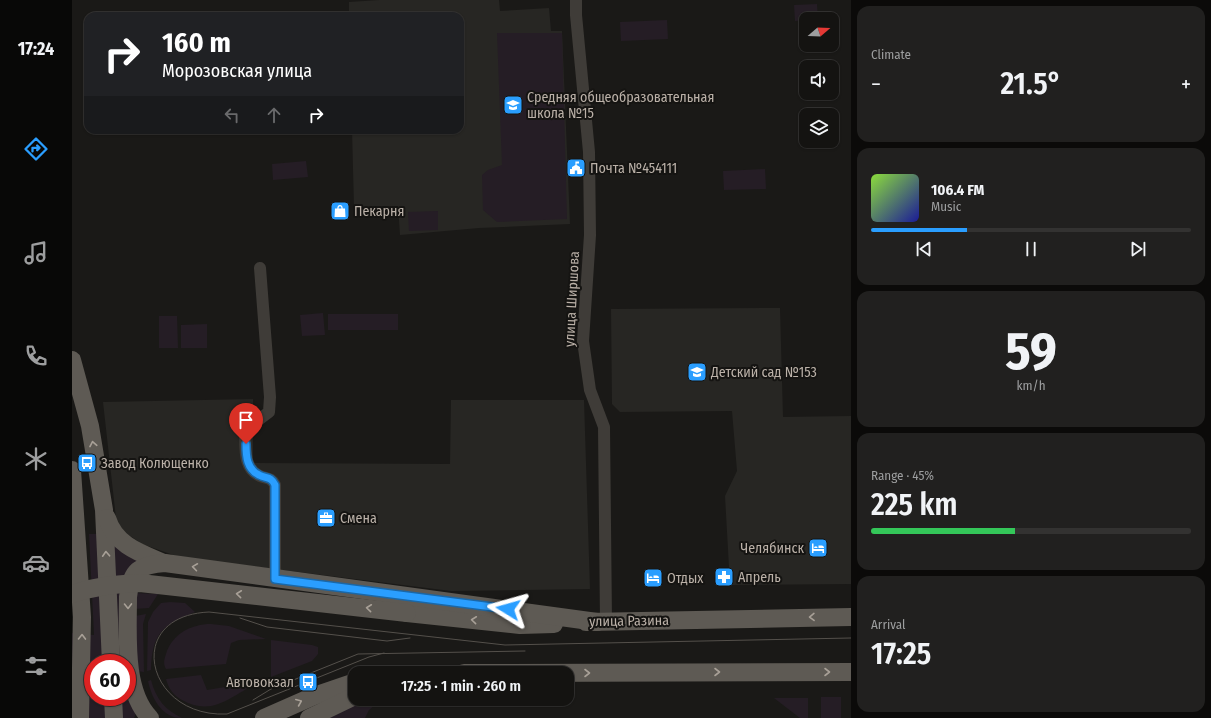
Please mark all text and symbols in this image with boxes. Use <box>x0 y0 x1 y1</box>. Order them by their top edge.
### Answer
north arrow <box>799 12 839 52</box>
map controls <box>799 12 839 148</box>
text: 160 m <box>162 26 231 59</box>
icon: right <box>96 28 148 80</box>
text: 17:24 <box>18 38 54 60</box>
text: Climate <box>871 47 911 62</box>
text: Морозовская улица <box>162 60 312 82</box>
button: sound <box>799 60 839 100</box>
text: 21.5° <box>1000 66 1061 102</box>
text: − <box>871 71 881 98</box>
text: + <box>1181 71 1191 98</box>
place label: Средняя общеобразовательная школа №15 <box>527 89 714 122</box>
school or university icon: Средняя общеобразовательная школа №15 <box>502 94 524 116</box>
icon: left <box>221 104 243 126</box>
icon: ahead <box>263 104 285 126</box>
icon: right <box>305 104 327 126</box>
button: layers <box>799 108 839 148</box>
icon: directions <box>22 135 50 163</box>
public building icon: Почта №454111 <box>565 157 587 179</box>
place label: Почта №454111 <box>590 160 677 177</box>
text: 106.4 FM <box>931 181 984 199</box>
text: Music <box>931 199 961 214</box>
shop icon: Пекарня <box>329 200 351 222</box>
place label: Пекарня <box>354 203 404 220</box>
icon: previous <box>913 238 935 260</box>
icon: pause <box>1020 238 1042 260</box>
icon: next <box>1127 238 1149 260</box>
icon: music <box>22 239 50 267</box>
street label: улица Ширшова <box>561 250 583 347</box>
text: 59 <box>1005 320 1057 383</box>
icon: phone <box>22 342 50 370</box>
school or university icon: Детский сад №153 <box>686 361 708 383</box>
place label: Детский сад №153 <box>710 364 817 381</box>
text: km/h <box>1017 378 1046 393</box>
pin <box>229 403 263 444</box>
icon: arrive <box>235 409 257 431</box>
one-way arrow <box>90 441 98 447</box>
icon: climate <box>22 445 50 473</box>
bus stop icon: Завод Колющенко <box>76 452 98 474</box>
place label: Завод Колющенко <box>101 455 209 472</box>
text: Range · 45% <box>871 468 934 483</box>
text: 225 km <box>871 487 957 523</box>
office icon: Смена <box>315 507 337 529</box>
place label: Смена <box>340 510 377 527</box>
hotel icon: Челябинск <box>807 537 829 559</box>
place label: Челябинск <box>741 540 804 557</box>
icon: car <box>22 549 50 577</box>
one-way arrow <box>102 551 111 557</box>
one-way arrow <box>192 564 198 572</box>
pharmacy icon: Апрель <box>713 566 735 588</box>
hotel icon: Отдых <box>642 567 664 589</box>
place label: Апрель <box>738 569 781 586</box>
place label: Отдых <box>667 570 704 587</box>
position arrow <box>487 588 529 630</box>
one-way arrow <box>236 590 242 599</box>
one-way arrow <box>124 603 132 609</box>
one-way arrow <box>366 604 372 613</box>
street label: улица Разина <box>589 612 669 630</box>
one-way arrow <box>809 613 815 622</box>
one-way arrow <box>471 616 477 625</box>
text: Arrival <box>871 617 905 632</box>
one-way arrow <box>78 634 86 640</box>
text: 17:25 <box>871 636 931 672</box>
icon: filters <box>22 652 50 680</box>
speed limit sign: 60 <box>84 654 136 706</box>
one-way arrow <box>714 668 720 676</box>
one-way arrow <box>824 668 830 676</box>
one-way arrow <box>584 669 590 677</box>
bus stop icon: Автовокзал <box>297 671 319 693</box>
place label: Автовокзал <box>226 674 294 691</box>
text: 17:25 · 1 min · 260 m <box>401 677 521 695</box>
one-way arrow <box>295 699 303 707</box>

